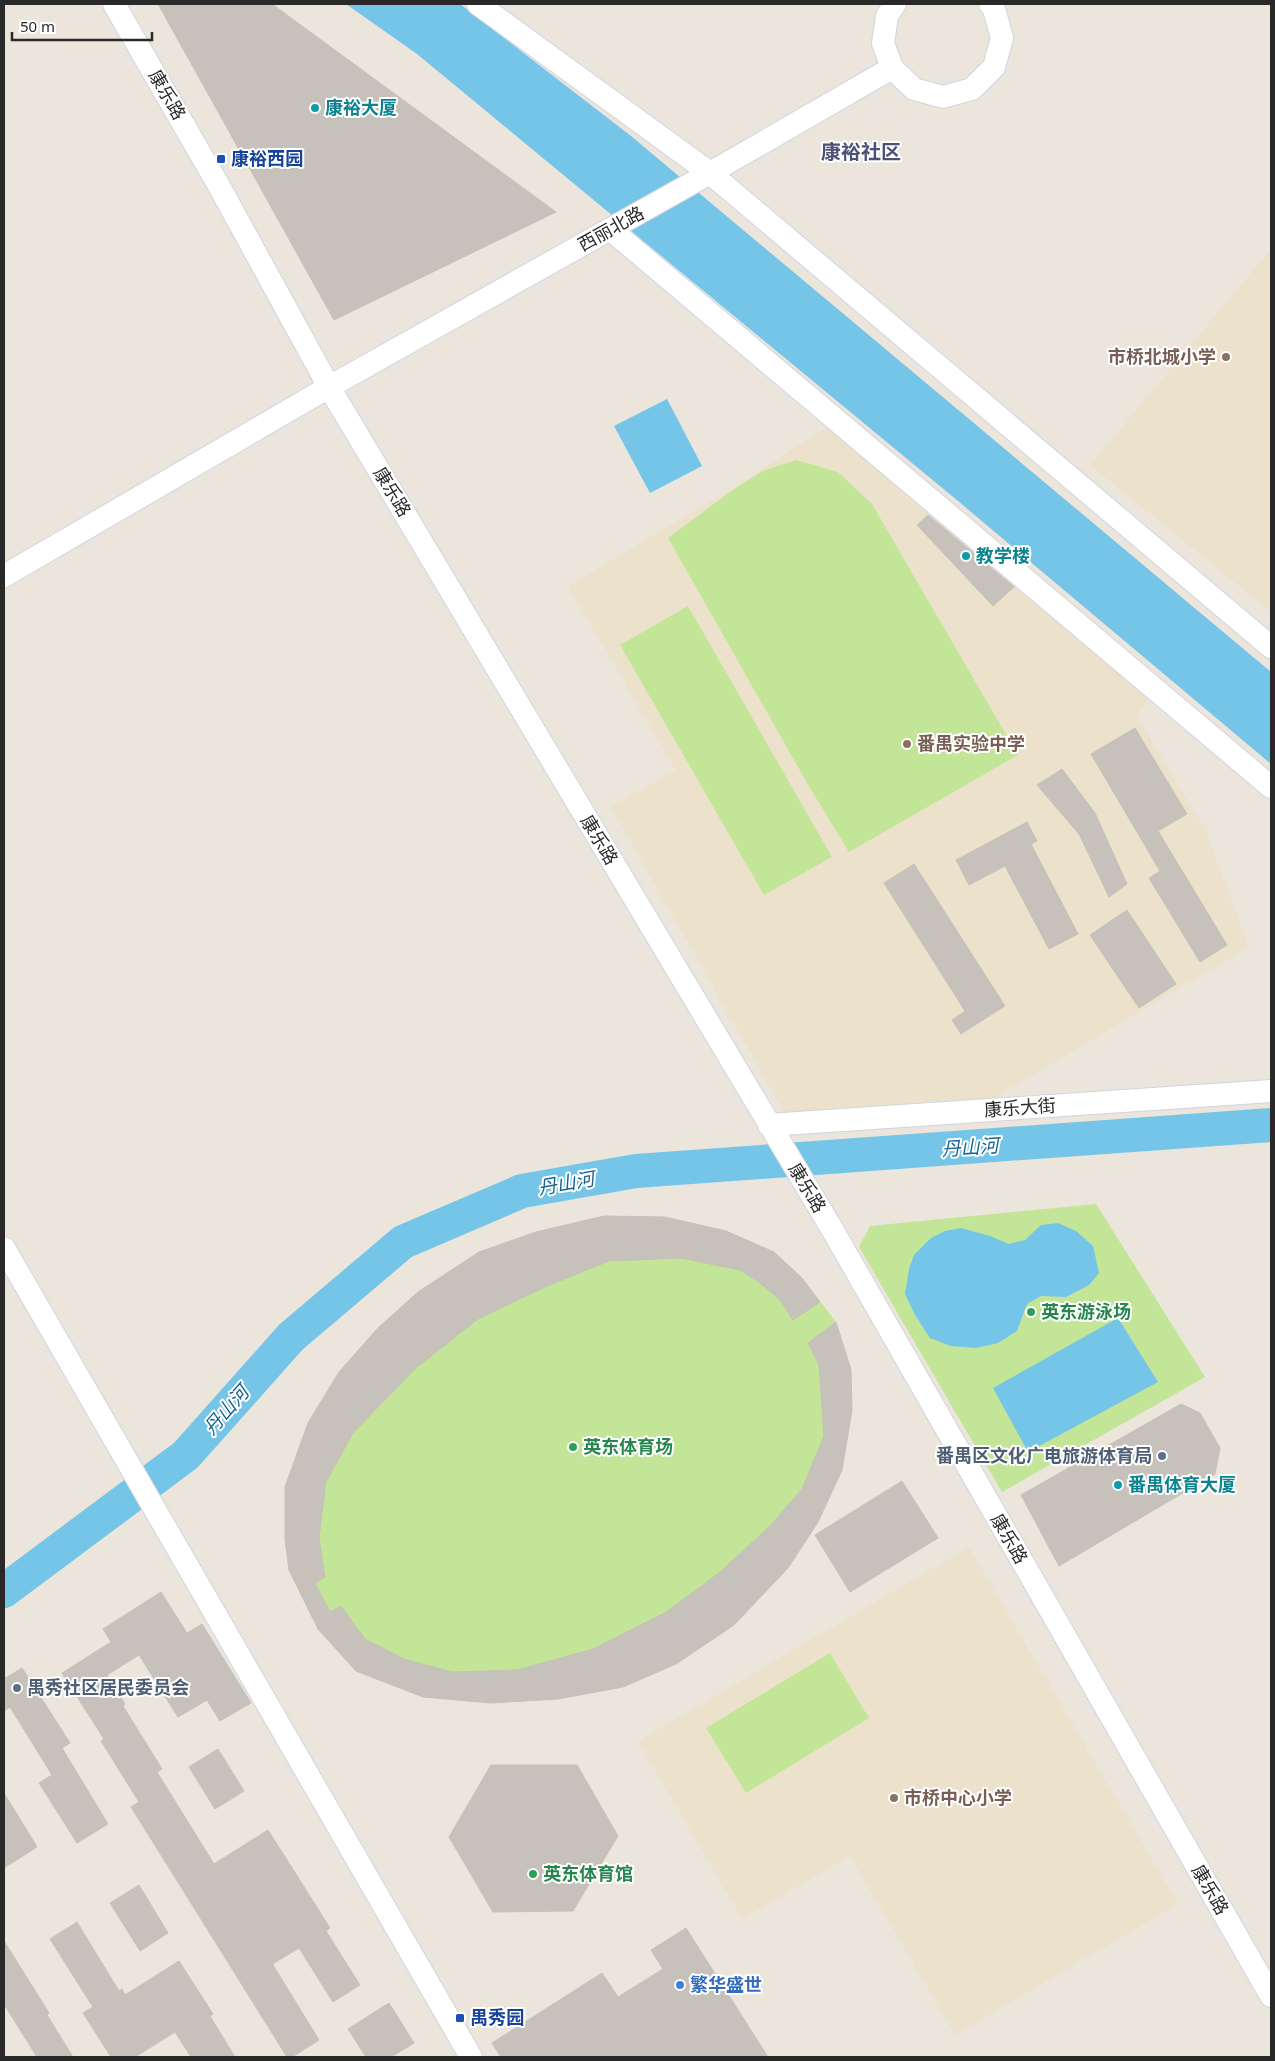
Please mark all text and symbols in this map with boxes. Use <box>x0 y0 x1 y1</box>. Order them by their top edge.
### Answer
scale bar <box>12 10 152 42</box>
text: 50 m <box>20 16 55 36</box>
street label: 康乐路 <box>144 65 192 124</box>
place label: 康裕大厦 <box>325 95 397 119</box>
marker: 康裕大厦 <box>309 102 321 114</box>
district label: 康裕社区 <box>821 138 901 165</box>
place label: 康裕西园 <box>231 146 303 170</box>
marker: 康裕西园 <box>215 153 227 165</box>
street label: 西丽北路 <box>573 200 648 256</box>
place label: 市桥北城小学 <box>1108 344 1216 368</box>
marker: 市桥北城小学 <box>1220 351 1232 363</box>
street label: 康乐路 <box>369 462 417 521</box>
place label: 教学楼 <box>976 543 1030 567</box>
marker: 教学楼 <box>960 550 972 562</box>
place label: 番禺实验中学 <box>917 731 1025 755</box>
marker: 番禺实验中学 <box>901 738 913 750</box>
street label: 康乐路 <box>576 810 624 869</box>
street label: 康乐大街 <box>983 1093 1057 1121</box>
water label: 丹山河 <box>941 1132 1003 1162</box>
street label: 康乐路 <box>784 1158 832 1217</box>
water label: 丹山河 <box>536 1165 600 1201</box>
place label: 英东游泳场 <box>1041 1299 1131 1323</box>
marker: 英东游泳场 <box>1025 1306 1037 1318</box>
water label: 丹山河 <box>197 1377 257 1440</box>
place label: 英东体育场 <box>583 1434 673 1458</box>
marker: 英东体育场 <box>567 1441 579 1453</box>
place label: 番禺区文化广电旅游体育局 <box>936 1443 1152 1467</box>
marker: 番禺区文化广电旅游体育局 <box>1156 1450 1168 1462</box>
place label: 番禺体育大厦 <box>1128 1472 1236 1496</box>
marker: 番禺体育大厦 <box>1112 1479 1124 1491</box>
street label: 康乐路 <box>986 1509 1034 1568</box>
place label: 禺秀社区居民委员会 <box>27 1675 189 1699</box>
marker: 禺秀社区居民委员会 <box>11 1682 23 1694</box>
place label: 市桥中心小学 <box>904 1785 1012 1809</box>
marker: 市桥中心小学 <box>888 1792 900 1804</box>
street label: 康乐路 <box>1187 1860 1235 1919</box>
place label: 英东体育馆 <box>543 1861 633 1885</box>
marker: 英东体育馆 <box>527 1868 539 1880</box>
place label: 繁华盛世 <box>690 1972 762 1996</box>
marker: 繁华盛世 <box>674 1979 686 1991</box>
place label: 禺秀园 <box>470 2005 524 2029</box>
marker: 禺秀园 <box>454 2012 466 2024</box>

